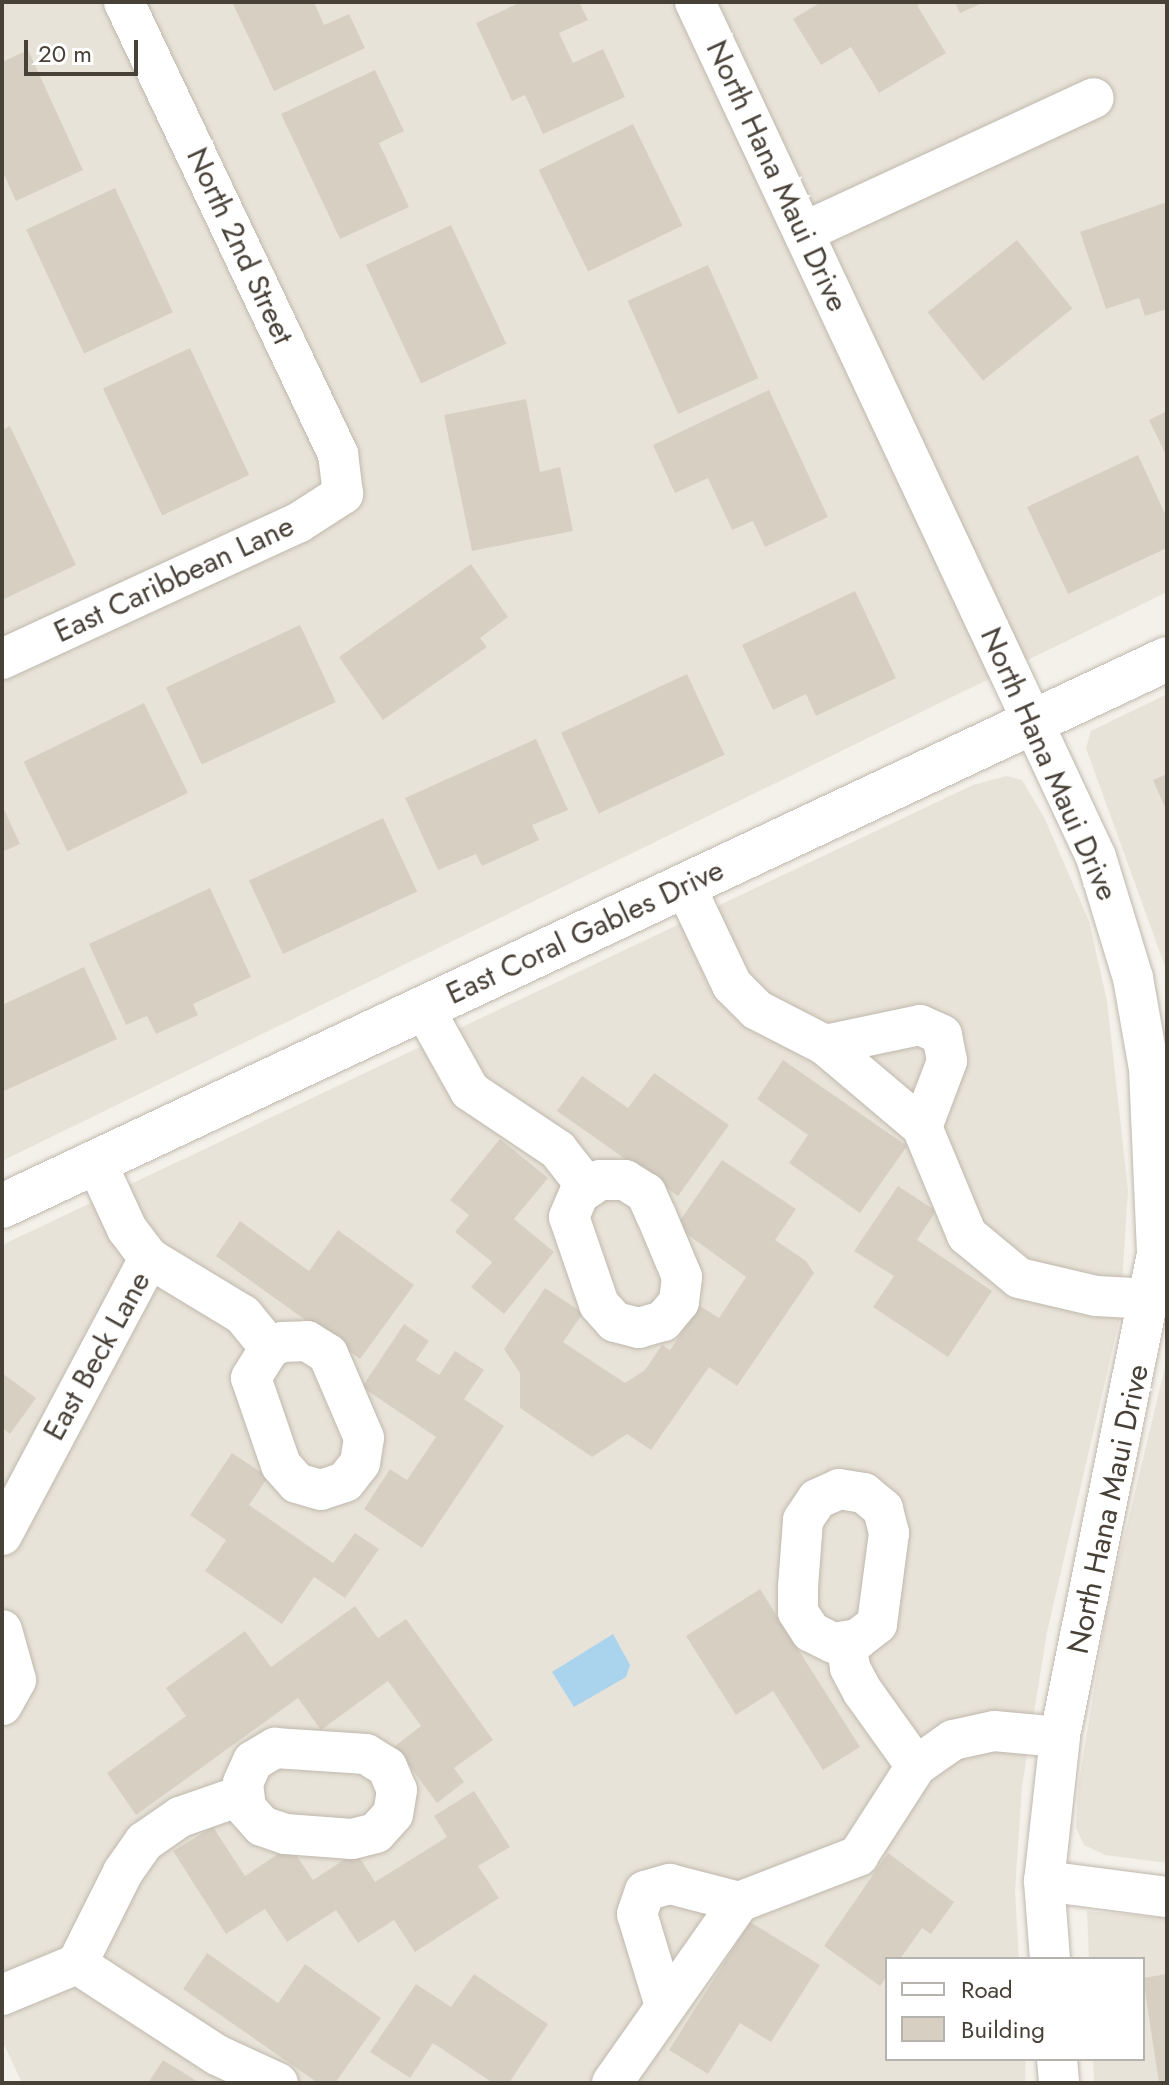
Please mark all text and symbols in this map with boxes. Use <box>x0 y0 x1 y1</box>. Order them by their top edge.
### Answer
scale bar <box>28 24 142 74</box>
street label: North Hana Maui Drive <box>698 35 856 317</box>
text: 20 m <box>38 36 92 71</box>
street label: North 2nd Street <box>179 142 301 350</box>
street label: East Caribbean Lane <box>48 508 300 650</box>
street label: North Hana Maui Drive <box>973 622 1125 906</box>
street label: East Coral Gables Drive <box>441 852 729 1012</box>
street label: East Beck Lane <box>36 1265 158 1447</box>
street label: North Hana Maui Drive <box>1060 1361 1156 1657</box>
legend <box>885 1957 1145 2061</box>
text: Road <box>961 1972 1013 2007</box>
text: Building <box>961 2012 1045 2047</box>

